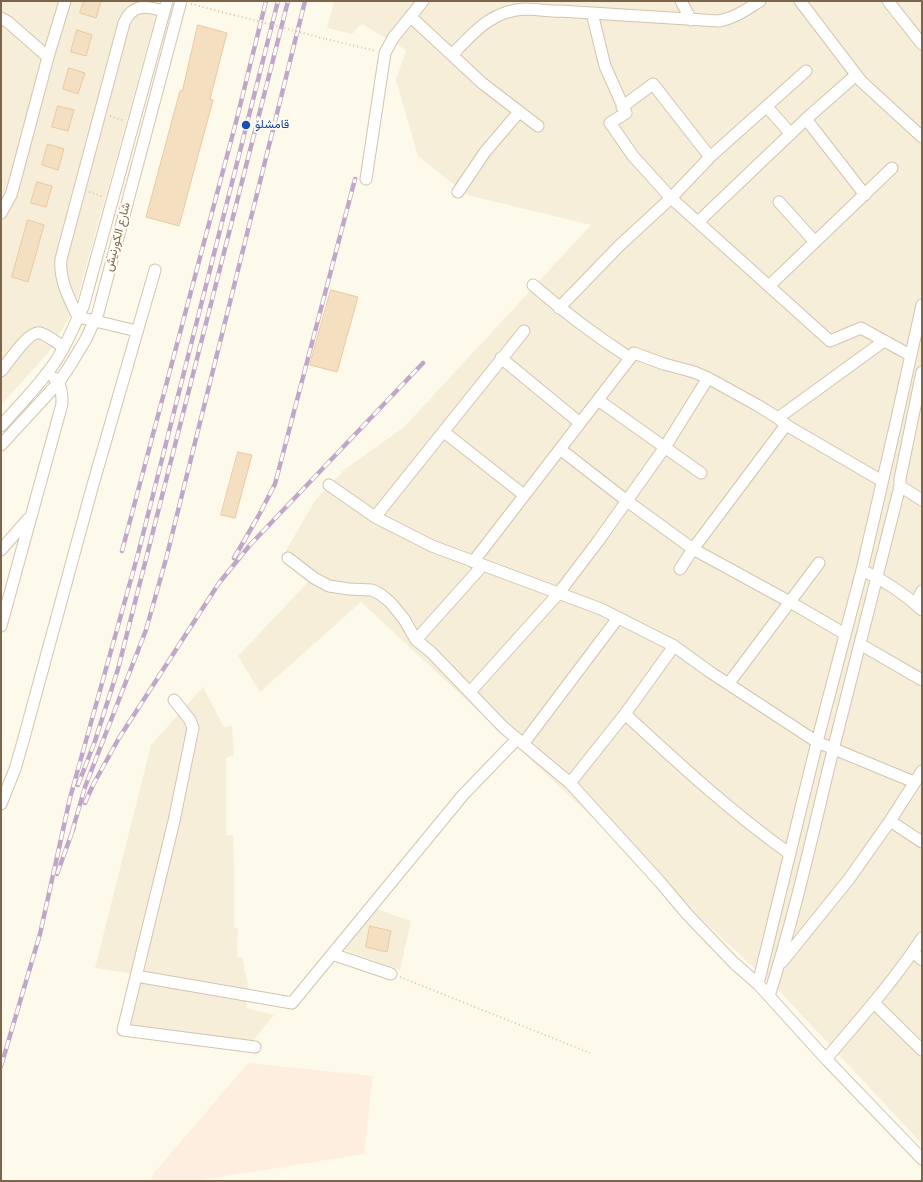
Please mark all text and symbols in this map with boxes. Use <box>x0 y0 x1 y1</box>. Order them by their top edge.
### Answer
place label: قامشلۆ <box>255 118 289 132</box>
marker: قامشلۆ <box>240 119 252 131</box>
street label: شارع الكورنيش <box>102 201 134 273</box>

